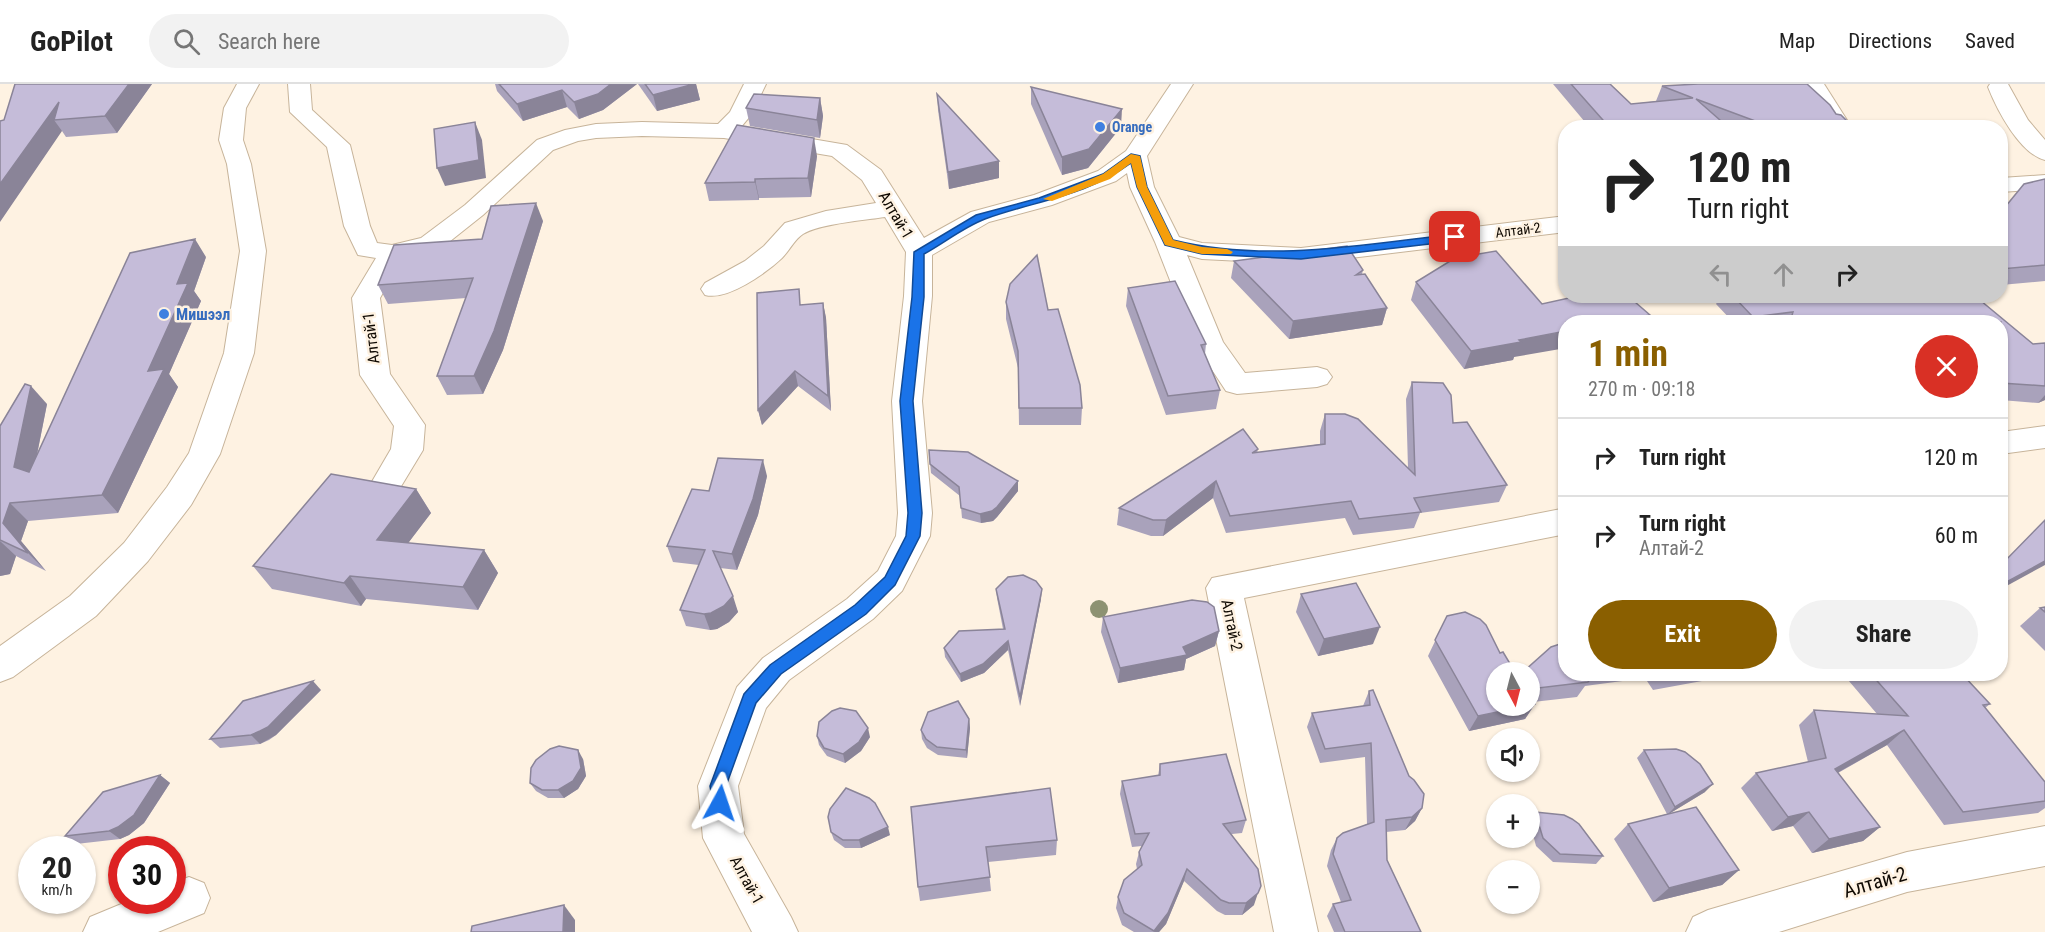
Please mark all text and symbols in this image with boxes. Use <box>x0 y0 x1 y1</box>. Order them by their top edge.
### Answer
search box <box>149 14 569 68</box>
text: GoPilot <box>30 25 113 58</box>
icon: search <box>170 25 203 58</box>
text: Search here <box>218 29 320 54</box>
text: Map <box>1779 29 1815 53</box>
text: Directions <box>1848 29 1932 53</box>
text: Saved <box>1965 29 2015 53</box>
place label: Orange <box>1112 119 1152 135</box>
marker: Orange <box>1093 120 1107 134</box>
text: 120 m <box>1687 143 1792 192</box>
icon: right <box>1588 144 1666 222</box>
street label: Алтай-1 <box>874 188 918 242</box>
text: Turn right <box>1687 193 1789 225</box>
pin <box>1429 211 1480 262</box>
street label: Алтай-2 <box>1494 219 1542 241</box>
icon: arrive <box>1438 220 1471 253</box>
icon: left <box>1704 258 1737 291</box>
icon: ahead <box>1767 258 1800 291</box>
icon: right <box>1830 258 1863 291</box>
place label: Мишээл <box>176 305 230 324</box>
marker: Мишээл <box>157 307 171 321</box>
street label: Алтай-1 <box>358 311 384 365</box>
text: 1 min <box>1588 333 1668 375</box>
button: close <box>1915 335 1978 398</box>
text: 270 m · 09:18 <box>1588 377 1695 401</box>
icon: right <box>1588 441 1621 474</box>
text: Turn right <box>1639 445 1726 470</box>
text: 120 m <box>1924 445 1978 470</box>
text: Turn right <box>1639 511 1726 536</box>
icon: right <box>1588 519 1621 552</box>
text: 60 m <box>1935 523 1978 548</box>
text: Алтай-2 <box>1639 536 1704 560</box>
street label: Алтай-2 <box>1217 598 1247 652</box>
button: Exit <box>1588 600 1777 669</box>
button: Share <box>1789 600 1978 669</box>
north arrow <box>1486 662 1540 716</box>
map controls <box>1486 662 1540 914</box>
button: sound <box>1486 728 1540 782</box>
position arrow <box>688 771 752 835</box>
button: + <box>1486 794 1540 848</box>
speed limit sign: 30 <box>108 836 186 914</box>
text: 20 <box>42 850 72 885</box>
street label: Алтай-1 <box>726 853 768 907</box>
button: − <box>1486 860 1540 914</box>
street label: Алтай-2 <box>1841 861 1910 902</box>
text: km/h <box>42 881 72 899</box>

